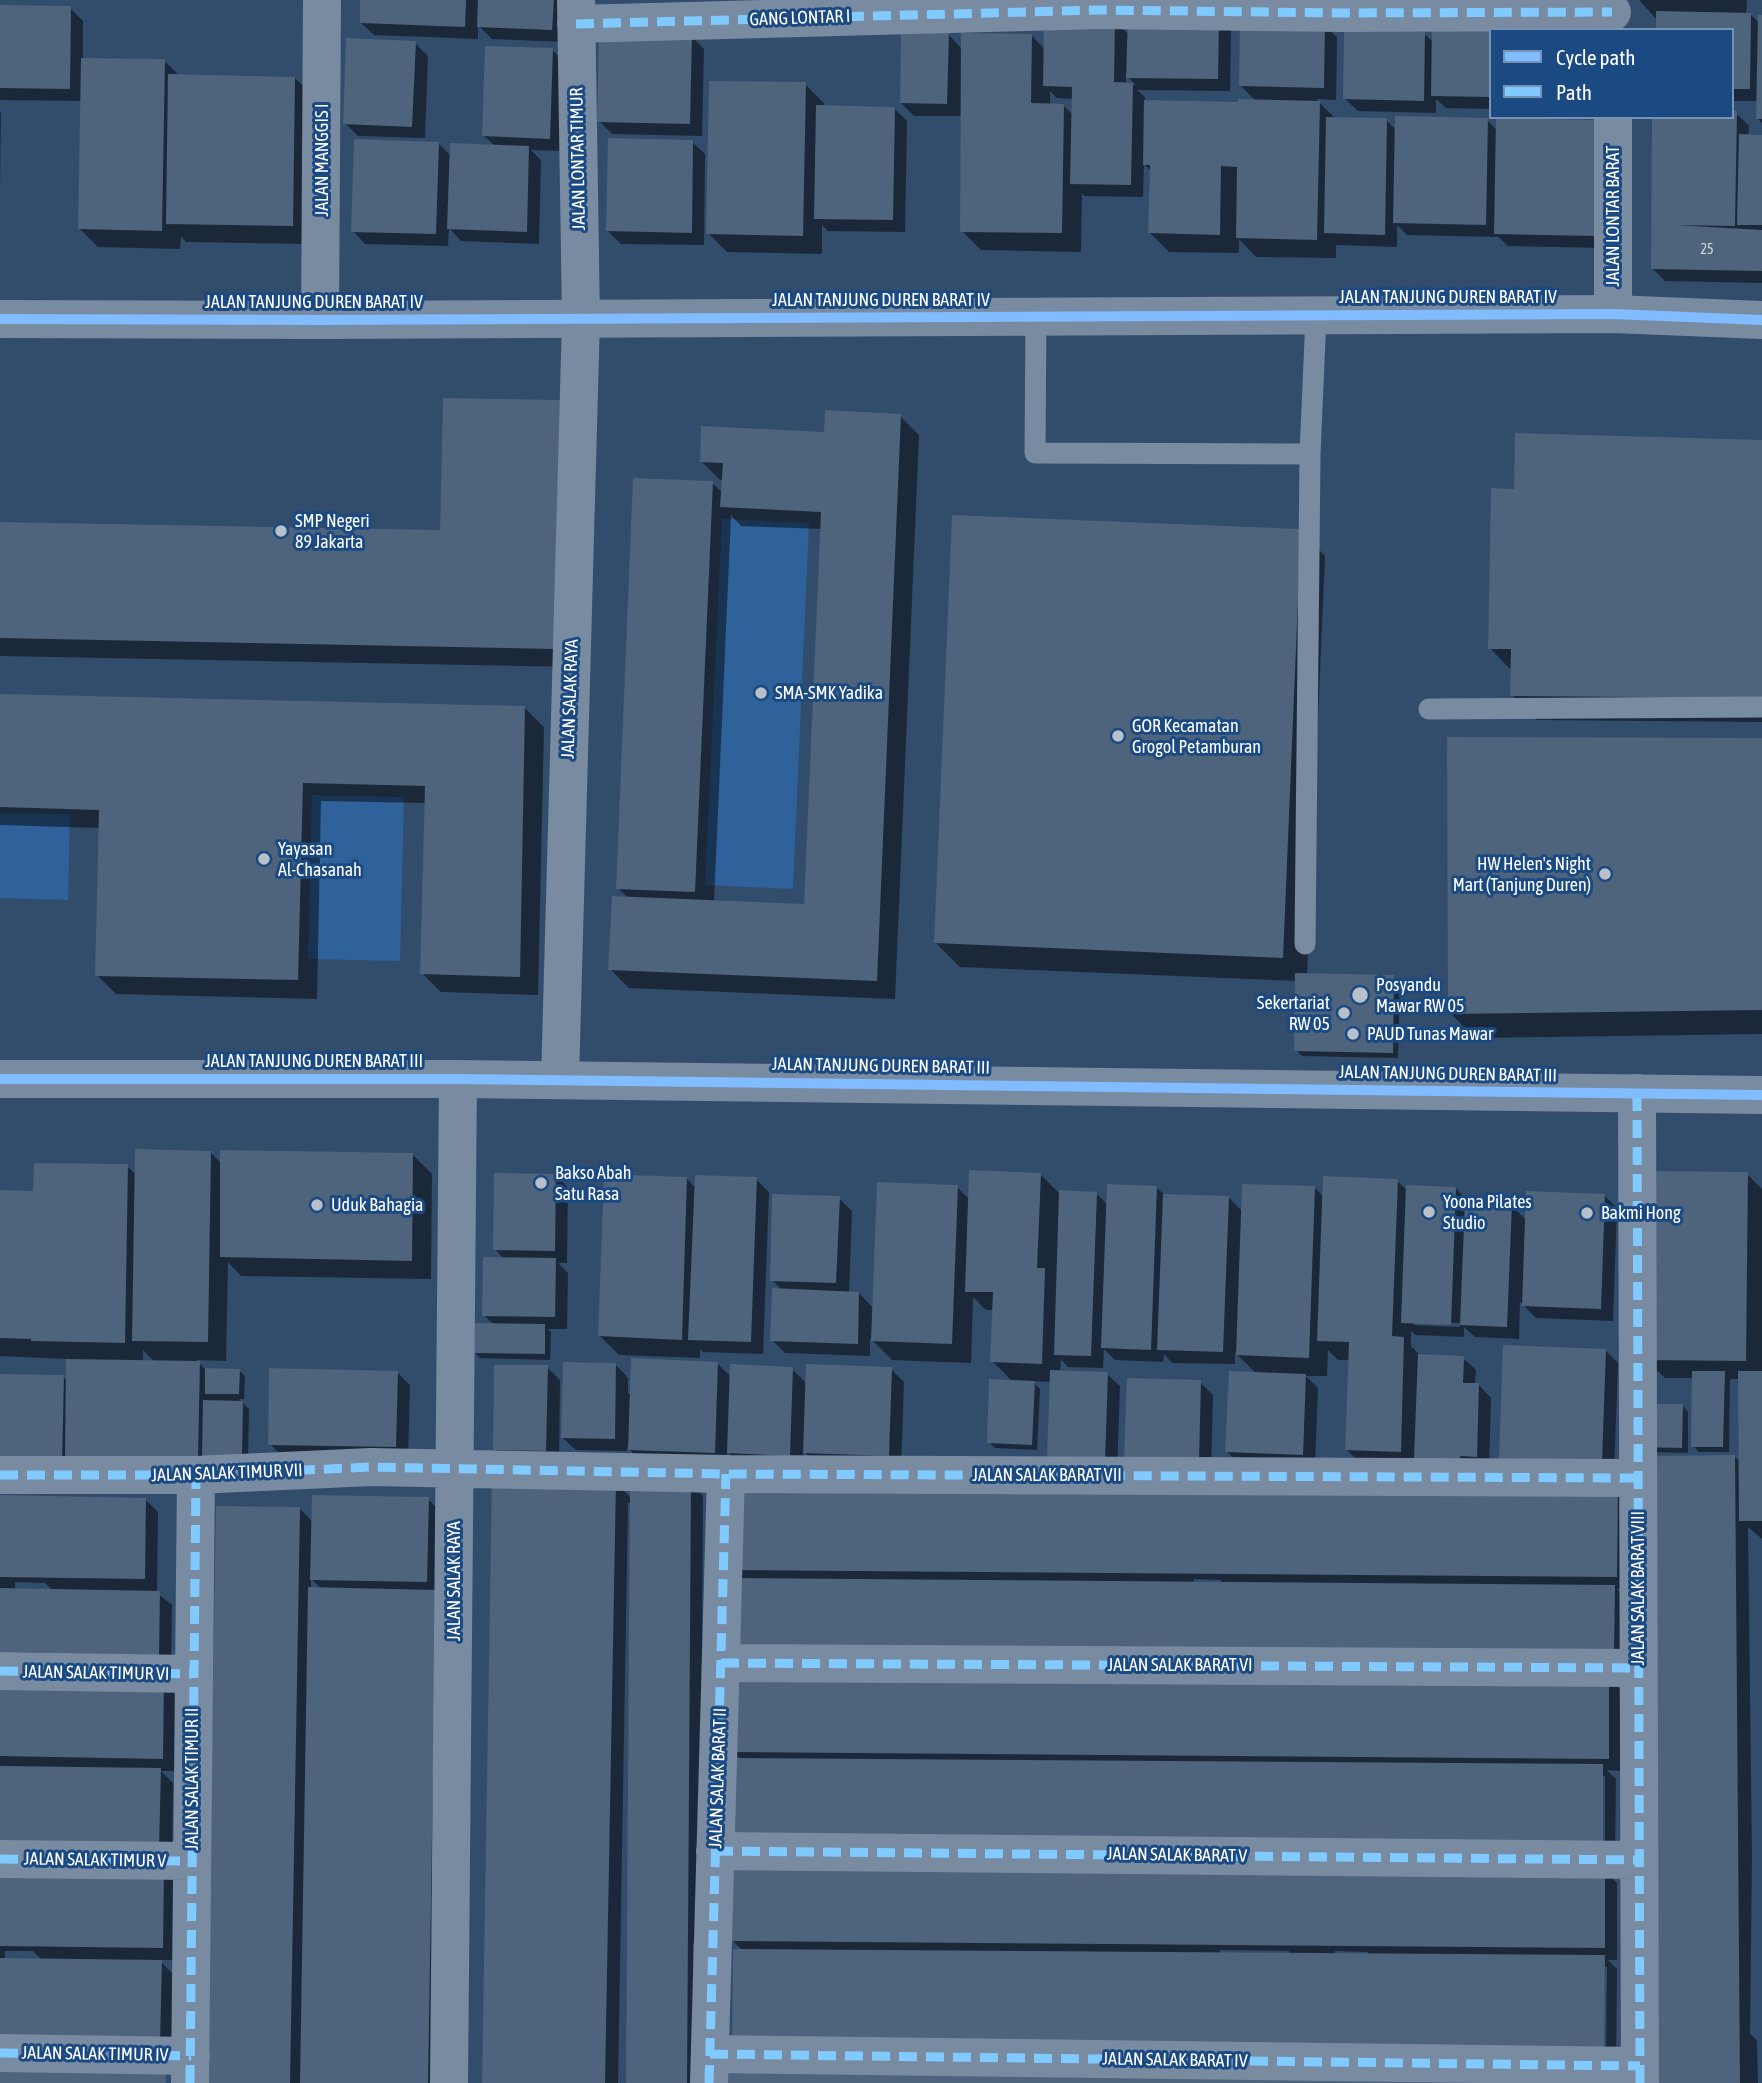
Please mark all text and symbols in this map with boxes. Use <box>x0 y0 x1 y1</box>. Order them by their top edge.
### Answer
street label: GANG LONTAR I <box>749 5 851 31</box>
legend <box>1489 28 1734 119</box>
text: Cycle path <box>1556 45 1635 69</box>
text: Path <box>1556 80 1592 104</box>
street label: JALAN LONTAR TIMUR <box>566 87 590 231</box>
street label: JALAN MANGGIS I <box>311 103 333 217</box>
street label: JALAN LONTAR BARAT <box>1602 145 1624 287</box>
house number: 25 <box>1700 242 1714 258</box>
street label: JALAN TANJUNG DUREN BARAT IV <box>1339 286 1557 308</box>
street label: JALAN TANJUNG DUREN BARAT IV <box>772 289 990 311</box>
street label: JALAN TANJUNG DUREN BARAT IV <box>205 291 423 313</box>
place label: SMP Negeri 89 Jakarta <box>295 510 370 552</box>
marker: SMP Negeri 89 Jakarta <box>273 523 289 539</box>
street label: JALAN SALAK RAYA <box>557 639 583 759</box>
place label: SMA-SMK Yadika <box>775 682 883 704</box>
marker: SMA-SMK Yadika <box>753 685 769 701</box>
place label: GOR Kecamatan Grogol Petamburan <box>1132 715 1261 758</box>
marker: GOR Kecamatan Grogol Petamburan <box>1110 728 1126 744</box>
place label: Yayasan Al-Chasanah <box>278 838 362 880</box>
marker: Yayasan Al-Chasanah <box>256 851 272 867</box>
place label: HW Helen's Night Mart (Tanjung Duren) <box>1453 853 1591 896</box>
marker: HW Helen's Night Mart (Tanjung Duren) <box>1597 866 1613 882</box>
place label: Posyandu Mawar RW 05 <box>1376 974 1464 1016</box>
marker: Posyandu Mawar RW 05 <box>1350 985 1370 1005</box>
place label: Sekertariat RW 05 <box>1257 992 1330 1034</box>
marker: Sekertariat RW 05 <box>1336 1005 1352 1021</box>
place label: PAUD Tunas Mawar <box>1367 1023 1493 1045</box>
marker: PAUD Tunas Mawar <box>1345 1026 1361 1042</box>
street label: JALAN TANJUNG DUREN BARAT III <box>205 1050 423 1072</box>
street label: JALAN TANJUNG DUREN BARAT III <box>772 1053 990 1079</box>
street label: JALAN TANJUNG DUREN BARAT III <box>1339 1061 1557 1087</box>
place label: Bakso Abah Satu Rasa <box>555 1162 632 1204</box>
marker: Bakso Abah Satu Rasa <box>533 1175 549 1191</box>
place label: Yoona Pilates Studio <box>1443 1191 1532 1234</box>
place label: Uduk Bahagia <box>331 1194 423 1216</box>
marker: Uduk Bahagia <box>309 1197 325 1213</box>
place label: Bakmi Hong <box>1601 1202 1681 1224</box>
marker: Yoona Pilates Studio <box>1421 1204 1437 1220</box>
marker: Bakmi Hong <box>1579 1205 1595 1221</box>
street label: JALAN SALAK TIMUR VII <box>151 1460 303 1486</box>
street label: JALAN SALAK BARAT VII <box>972 1464 1122 1486</box>
street label: JALAN SALAK BARAT VIII <box>1627 1511 1649 1665</box>
street label: JALAN SALAK RAYA <box>443 1521 465 1641</box>
street label: JALAN SALAK BARAT VI <box>1107 1654 1253 1676</box>
street label: JALAN SALAK TIMUR VI <box>22 1661 170 1685</box>
street label: JALAN SALAK BARAT II <box>705 1707 731 1849</box>
street label: JALAN SALAK TIMUR II <box>181 1708 203 1850</box>
street label: JALAN SALAK BARAT V <box>1107 1843 1247 1867</box>
street label: JALAN SALAK TIMUR V <box>24 1848 166 1872</box>
street label: JALAN SALAK TIMUR IV <box>21 2042 169 2066</box>
street label: JALAN SALAK BARAT IV <box>1102 2048 1248 2072</box>

